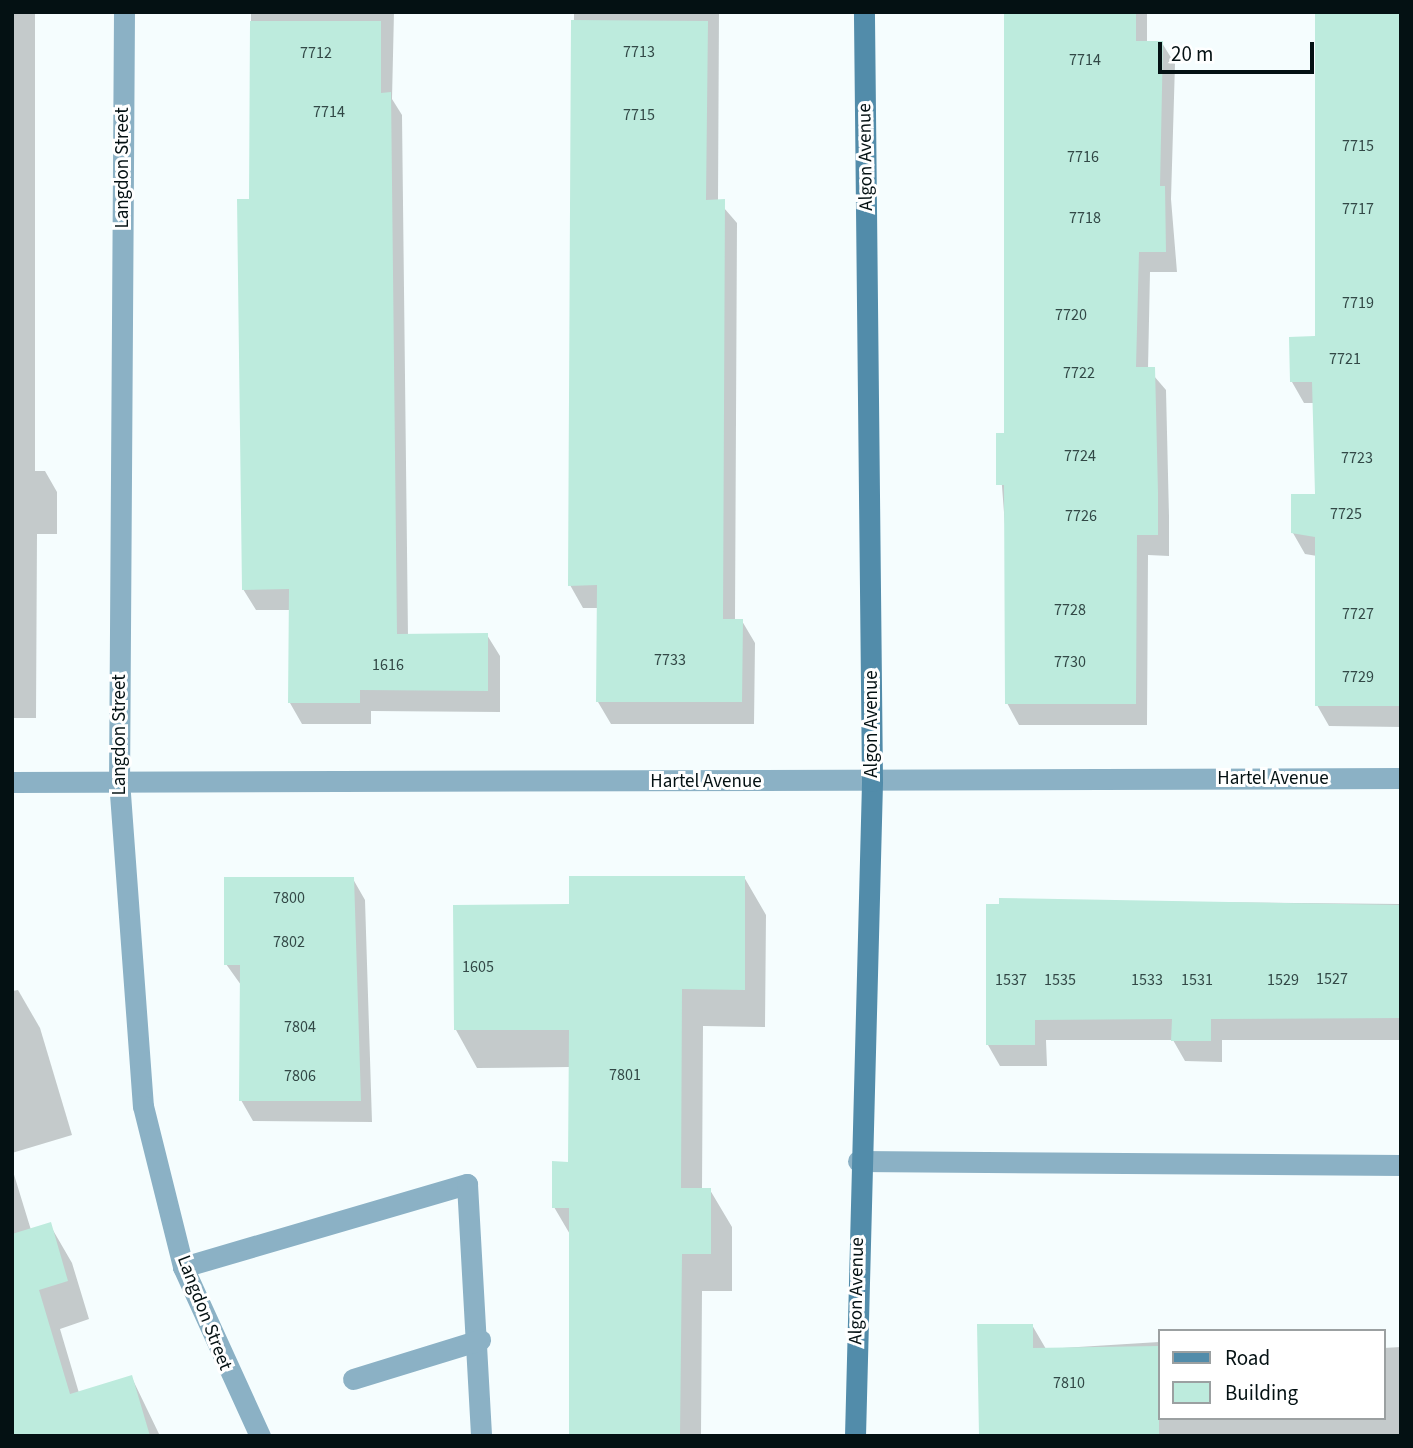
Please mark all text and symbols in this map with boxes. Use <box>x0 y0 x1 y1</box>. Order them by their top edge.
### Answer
scale bar <box>1161 28 1317 72</box>
text: 20 m <box>1171 39 1213 69</box>
house number: 7713 <box>623 42 655 62</box>
house number: 7712 <box>300 43 332 63</box>
house number: 7714 <box>1069 50 1101 70</box>
house number: 7714 <box>313 102 345 122</box>
street label: Algon Avenue <box>854 103 878 211</box>
house number: 7715 <box>623 105 655 125</box>
street label: Langdon Street <box>112 107 134 229</box>
house number: 7715 <box>1342 136 1374 156</box>
house number: 7716 <box>1067 147 1099 167</box>
house number: 7717 <box>1342 199 1374 219</box>
house number: 7718 <box>1069 208 1101 228</box>
house number: 7719 <box>1342 293 1374 313</box>
house number: 7720 <box>1055 305 1087 325</box>
house number: 7721 <box>1329 349 1361 369</box>
house number: 7722 <box>1063 363 1095 383</box>
house number: 7724 <box>1064 446 1096 466</box>
house number: 7723 <box>1341 448 1373 468</box>
house number: 7725 <box>1330 504 1362 524</box>
house number: 7726 <box>1065 506 1097 526</box>
house number: 7728 <box>1054 600 1086 620</box>
house number: 7727 <box>1342 604 1374 624</box>
house number: 7733 <box>654 650 686 670</box>
house number: 7730 <box>1054 652 1086 672</box>
house number: 1616 <box>372 655 404 675</box>
house number: 7729 <box>1342 667 1374 687</box>
street label: Algon Avenue <box>861 670 883 778</box>
street label: Langdon Street <box>109 674 131 796</box>
street label: Hartel Avenue <box>1217 768 1329 790</box>
street label: Hartel Avenue <box>650 771 762 793</box>
house number: 7800 <box>273 888 305 908</box>
house number: 7802 <box>273 932 305 952</box>
house number: 1605 <box>462 957 494 977</box>
house number: 1527 <box>1316 969 1348 989</box>
house number: 1537 <box>995 970 1027 990</box>
house number: 1535 <box>1044 970 1076 990</box>
house number: 1533 <box>1131 970 1163 990</box>
house number: 1531 <box>1181 970 1213 990</box>
house number: 1529 <box>1267 970 1299 990</box>
house number: 7804 <box>284 1017 316 1037</box>
house number: 7801 <box>609 1065 641 1085</box>
house number: 7806 <box>284 1066 316 1086</box>
street label: Algon Avenue <box>845 1237 869 1345</box>
street label: Langdon Street <box>172 1252 236 1374</box>
legend <box>1158 1329 1385 1420</box>
text: Road <box>1225 1343 1270 1373</box>
house number: 7810 <box>1053 1373 1085 1393</box>
text: Building <box>1225 1378 1298 1408</box>

